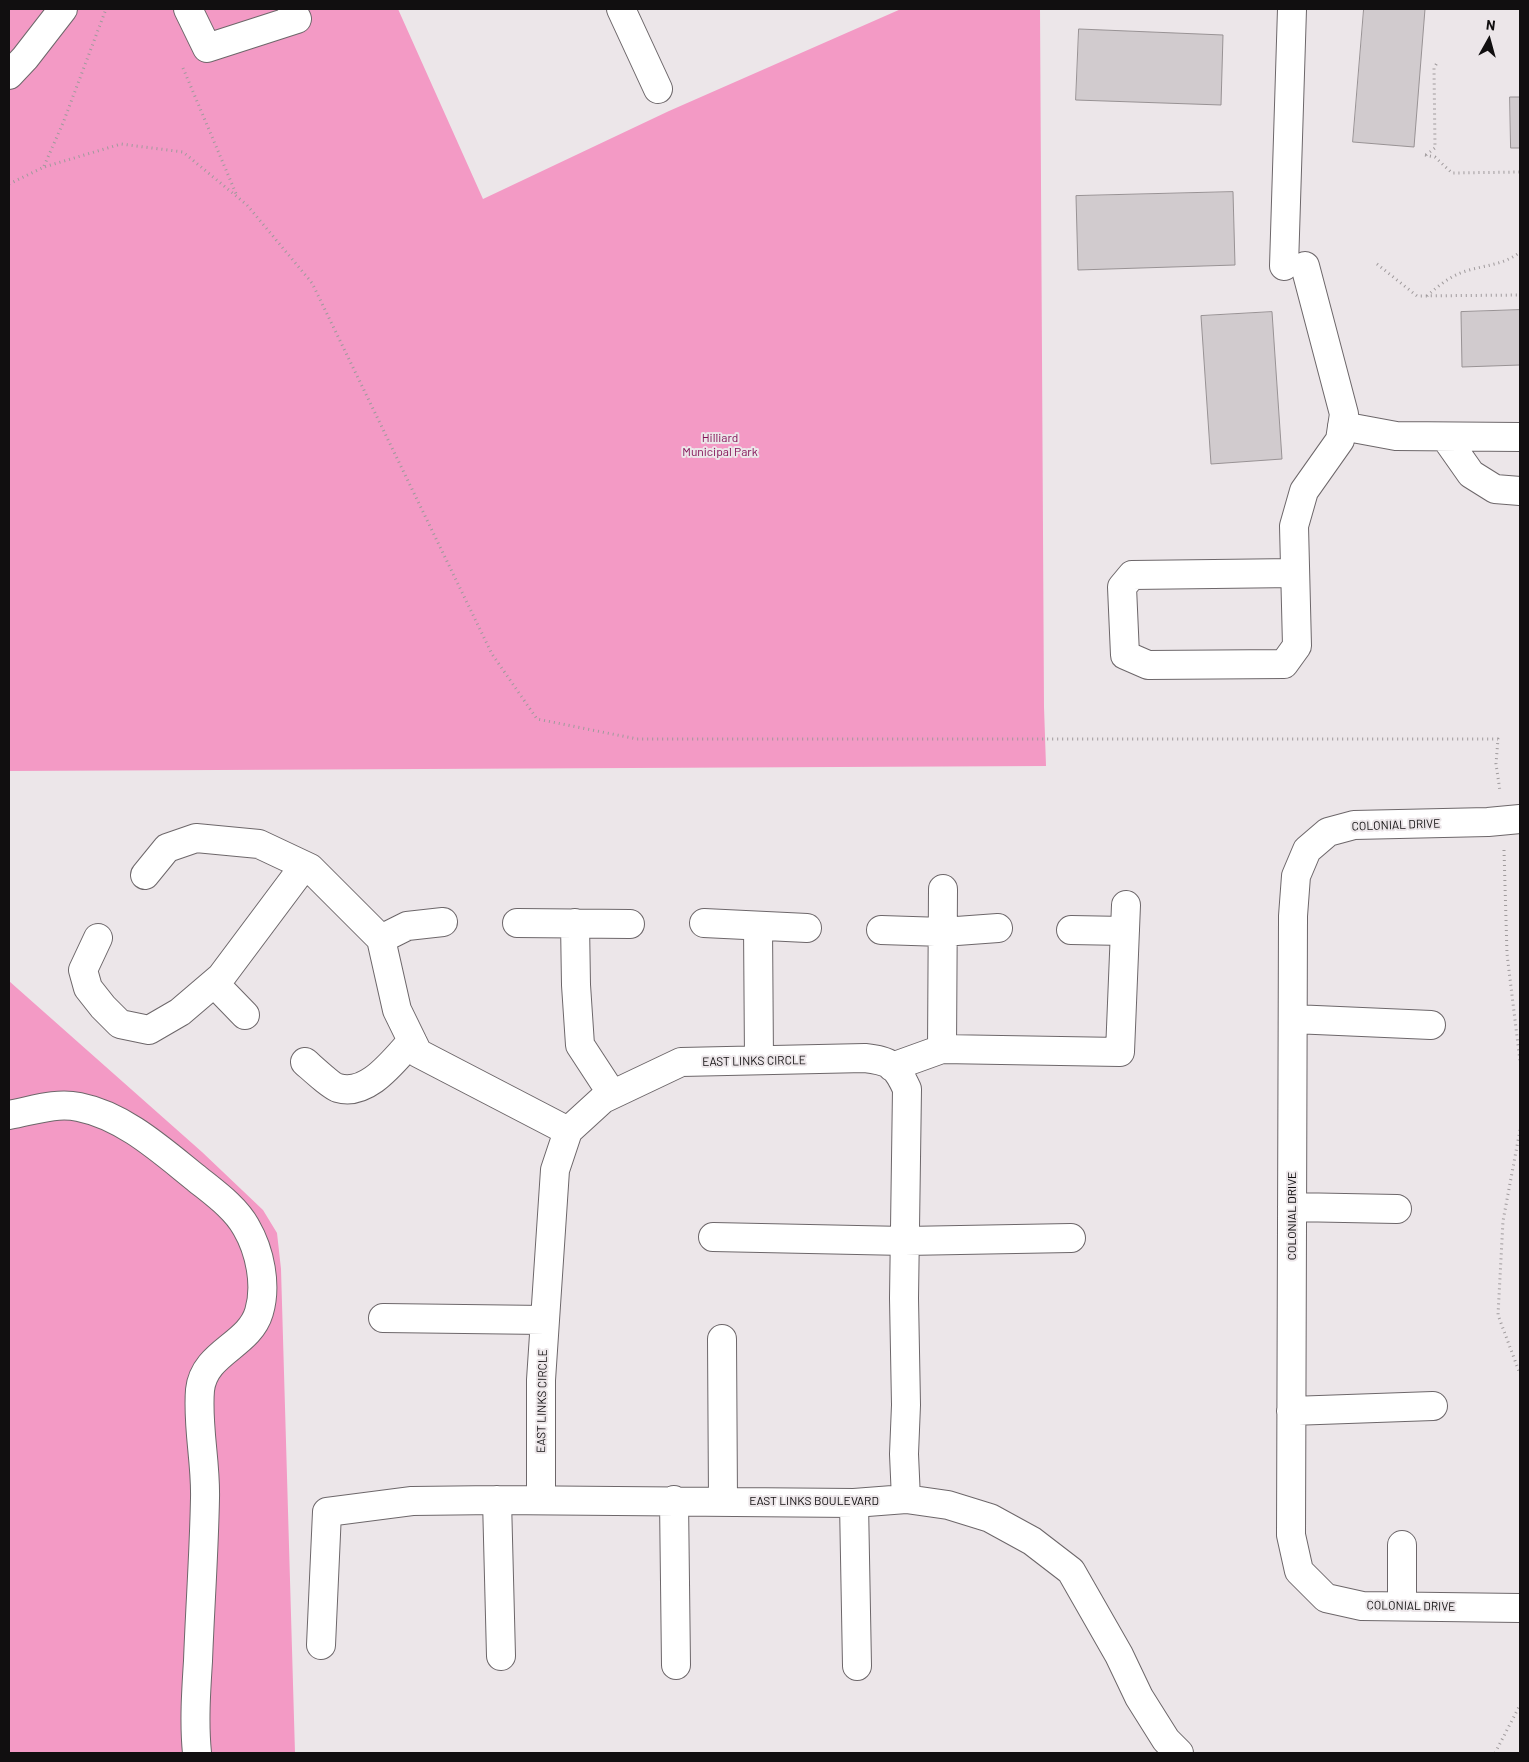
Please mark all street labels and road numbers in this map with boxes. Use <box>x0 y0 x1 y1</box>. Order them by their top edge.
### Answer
street label: COLONIAL DRIVE <box>1351 816 1441 834</box>
street label: EAST LINKS CIRCLE <box>702 1053 806 1069</box>
street label: COLONIAL DRIVE <box>1285 1172 1299 1260</box>
street label: EAST LINKS CIRCLE <box>534 1349 550 1453</box>
street label: EAST LINKS BOULEVARD <box>749 1494 879 1508</box>
street label: COLONIAL DRIVE <box>1367 1598 1455 1614</box>

